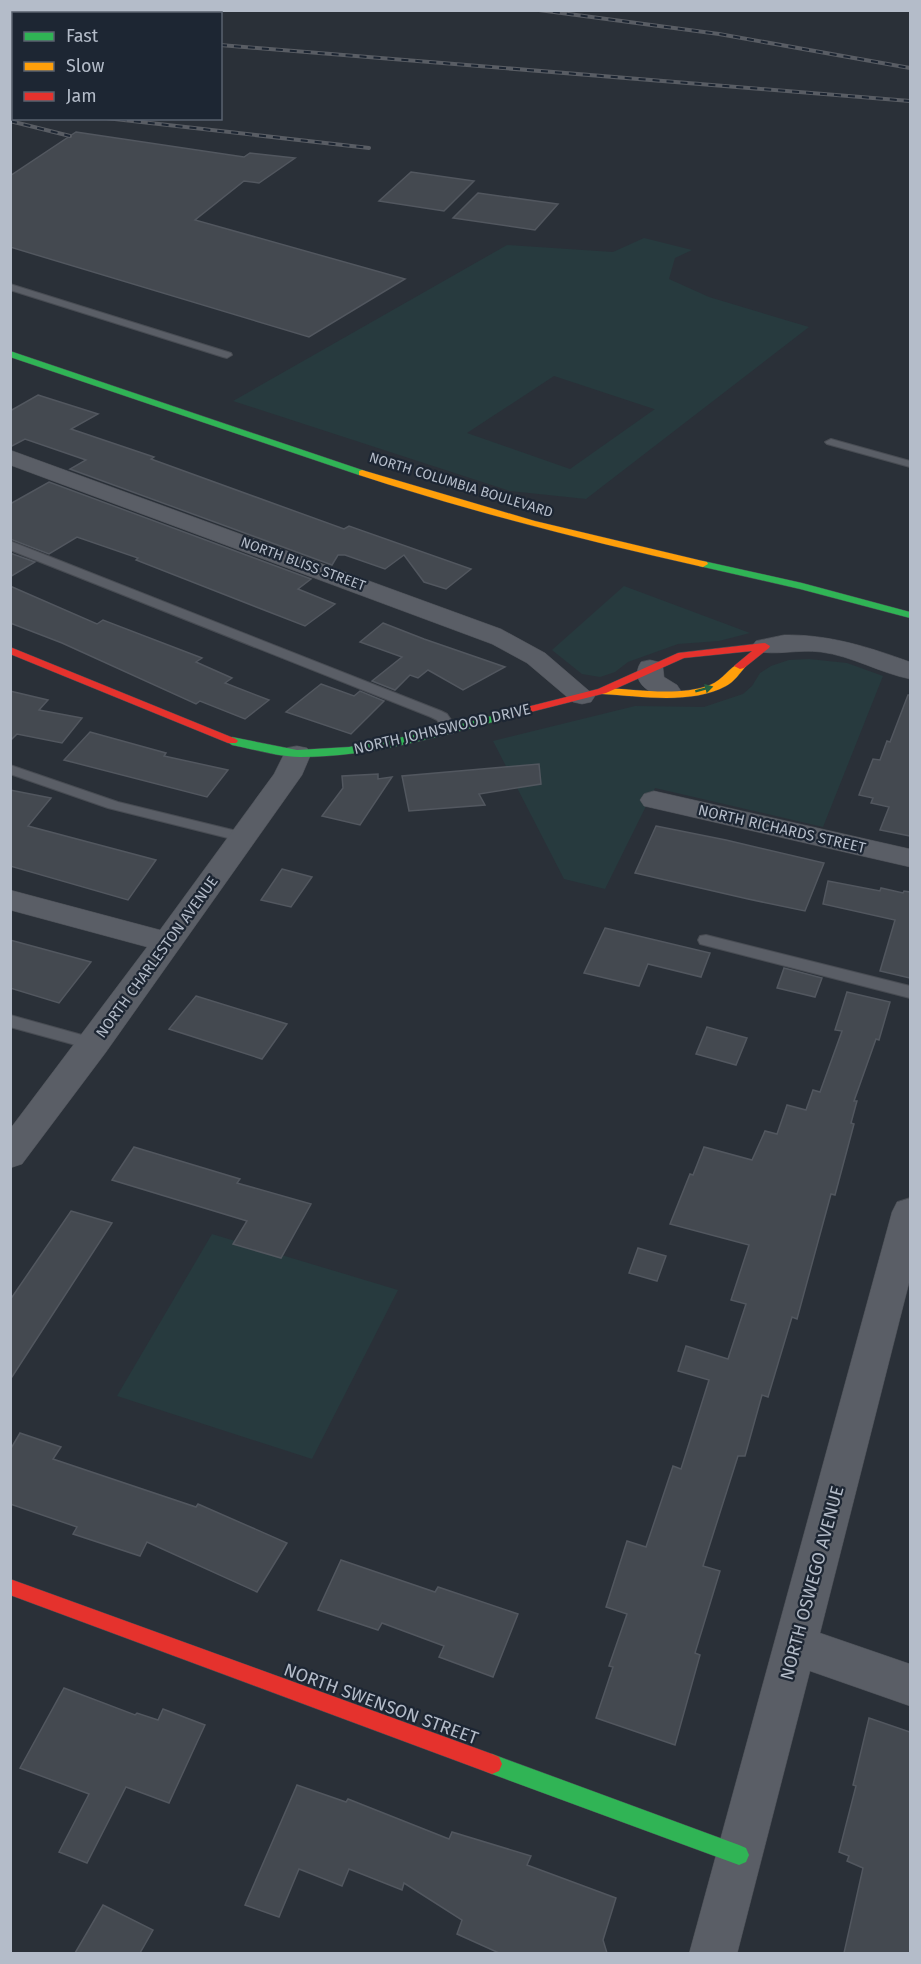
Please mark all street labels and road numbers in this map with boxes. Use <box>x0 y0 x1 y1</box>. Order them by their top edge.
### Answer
street label: NORTH COLUMBIA BOULEVARD <box>367 449 555 521</box>
street label: NORTH BLISS STREET <box>238 534 368 595</box>
street label: NORTH JOHNSWOOD DRIVE <box>352 700 532 758</box>
street label: NORTH RICHARDS STREET <box>696 801 868 857</box>
street label: NORTH CHARLESTON AVENUE <box>92 873 222 1041</box>
street label: NORTH OSWEGO AVENUE <box>775 1484 849 1682</box>
street label: NORTH SWENSON STREET <box>281 1659 482 1750</box>

